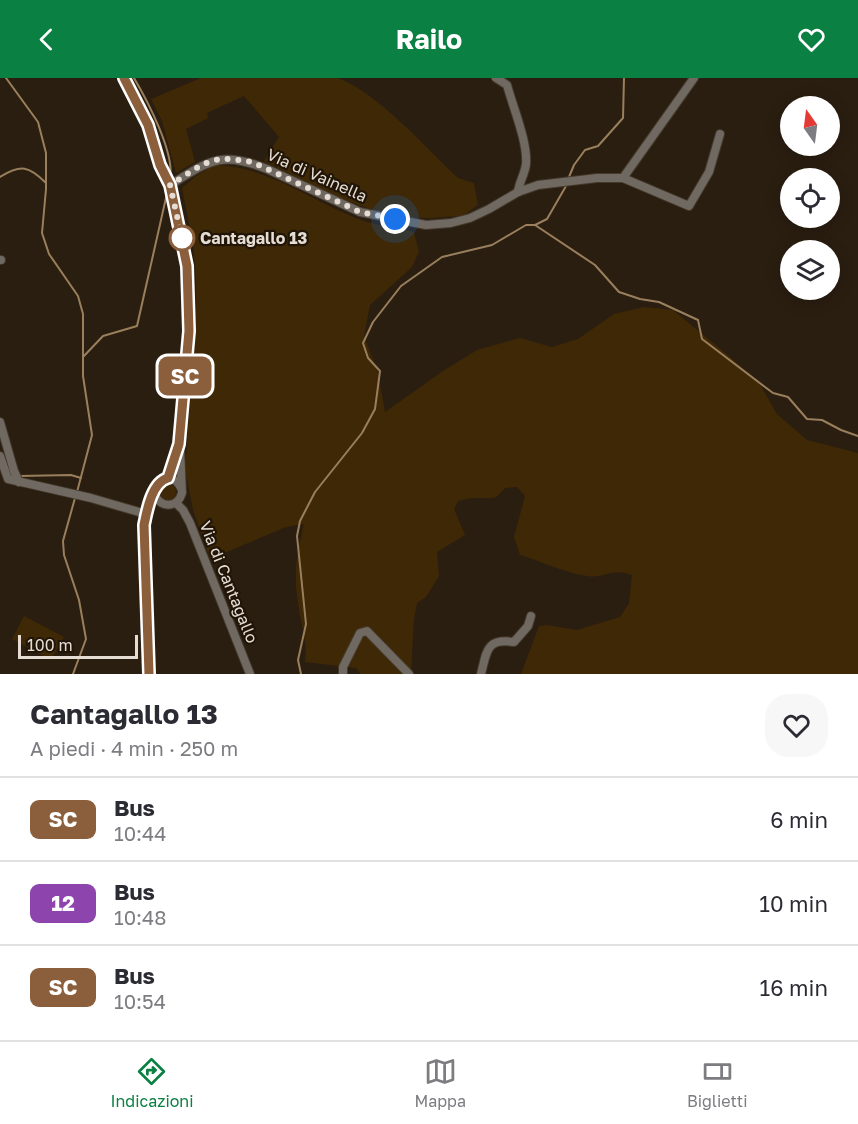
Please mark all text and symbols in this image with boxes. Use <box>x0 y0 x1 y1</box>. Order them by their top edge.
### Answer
icon: back <box>30 23 63 56</box>
text: Railo <box>396 23 462 55</box>
icon: heart <box>795 23 828 56</box>
north arrow <box>780 96 840 156</box>
map controls <box>780 96 840 300</box>
street label: Via di Vainella <box>264 144 370 206</box>
button: locate <box>780 168 840 228</box>
your location <box>380 204 410 234</box>
marker: Cantagallo 13 <box>169 225 195 251</box>
place label: Cantagallo 13 <box>200 228 308 248</box>
button: layers <box>780 240 840 300</box>
line badge: SC <box>158 356 212 396</box>
text: SC <box>171 363 199 389</box>
street label: Via di Cantagallo <box>195 518 263 646</box>
scale bar <box>18 632 138 660</box>
text: 100 m <box>27 635 73 655</box>
button: heart <box>765 694 828 757</box>
text: Cantagallo 13 <box>30 697 218 730</box>
text: A piedi · 4 min · 250 m <box>30 736 238 760</box>
text: Bus <box>114 794 155 821</box>
text: SC <box>49 806 77 832</box>
text: 6 min <box>770 806 828 833</box>
text: 10:44 <box>114 821 167 845</box>
text: Bus <box>114 878 155 905</box>
text: 12 <box>51 890 75 916</box>
text: 10 min <box>759 890 828 917</box>
text: 10:48 <box>114 905 167 929</box>
text: Bus <box>114 962 155 989</box>
text: SC <box>49 974 77 1000</box>
text: 16 min <box>760 974 828 1001</box>
text: 10:54 <box>114 989 166 1013</box>
tab: Indicazioni <box>111 1055 193 1111</box>
tab: Mappa <box>414 1055 466 1111</box>
tab: Biglietti <box>687 1055 747 1111</box>

